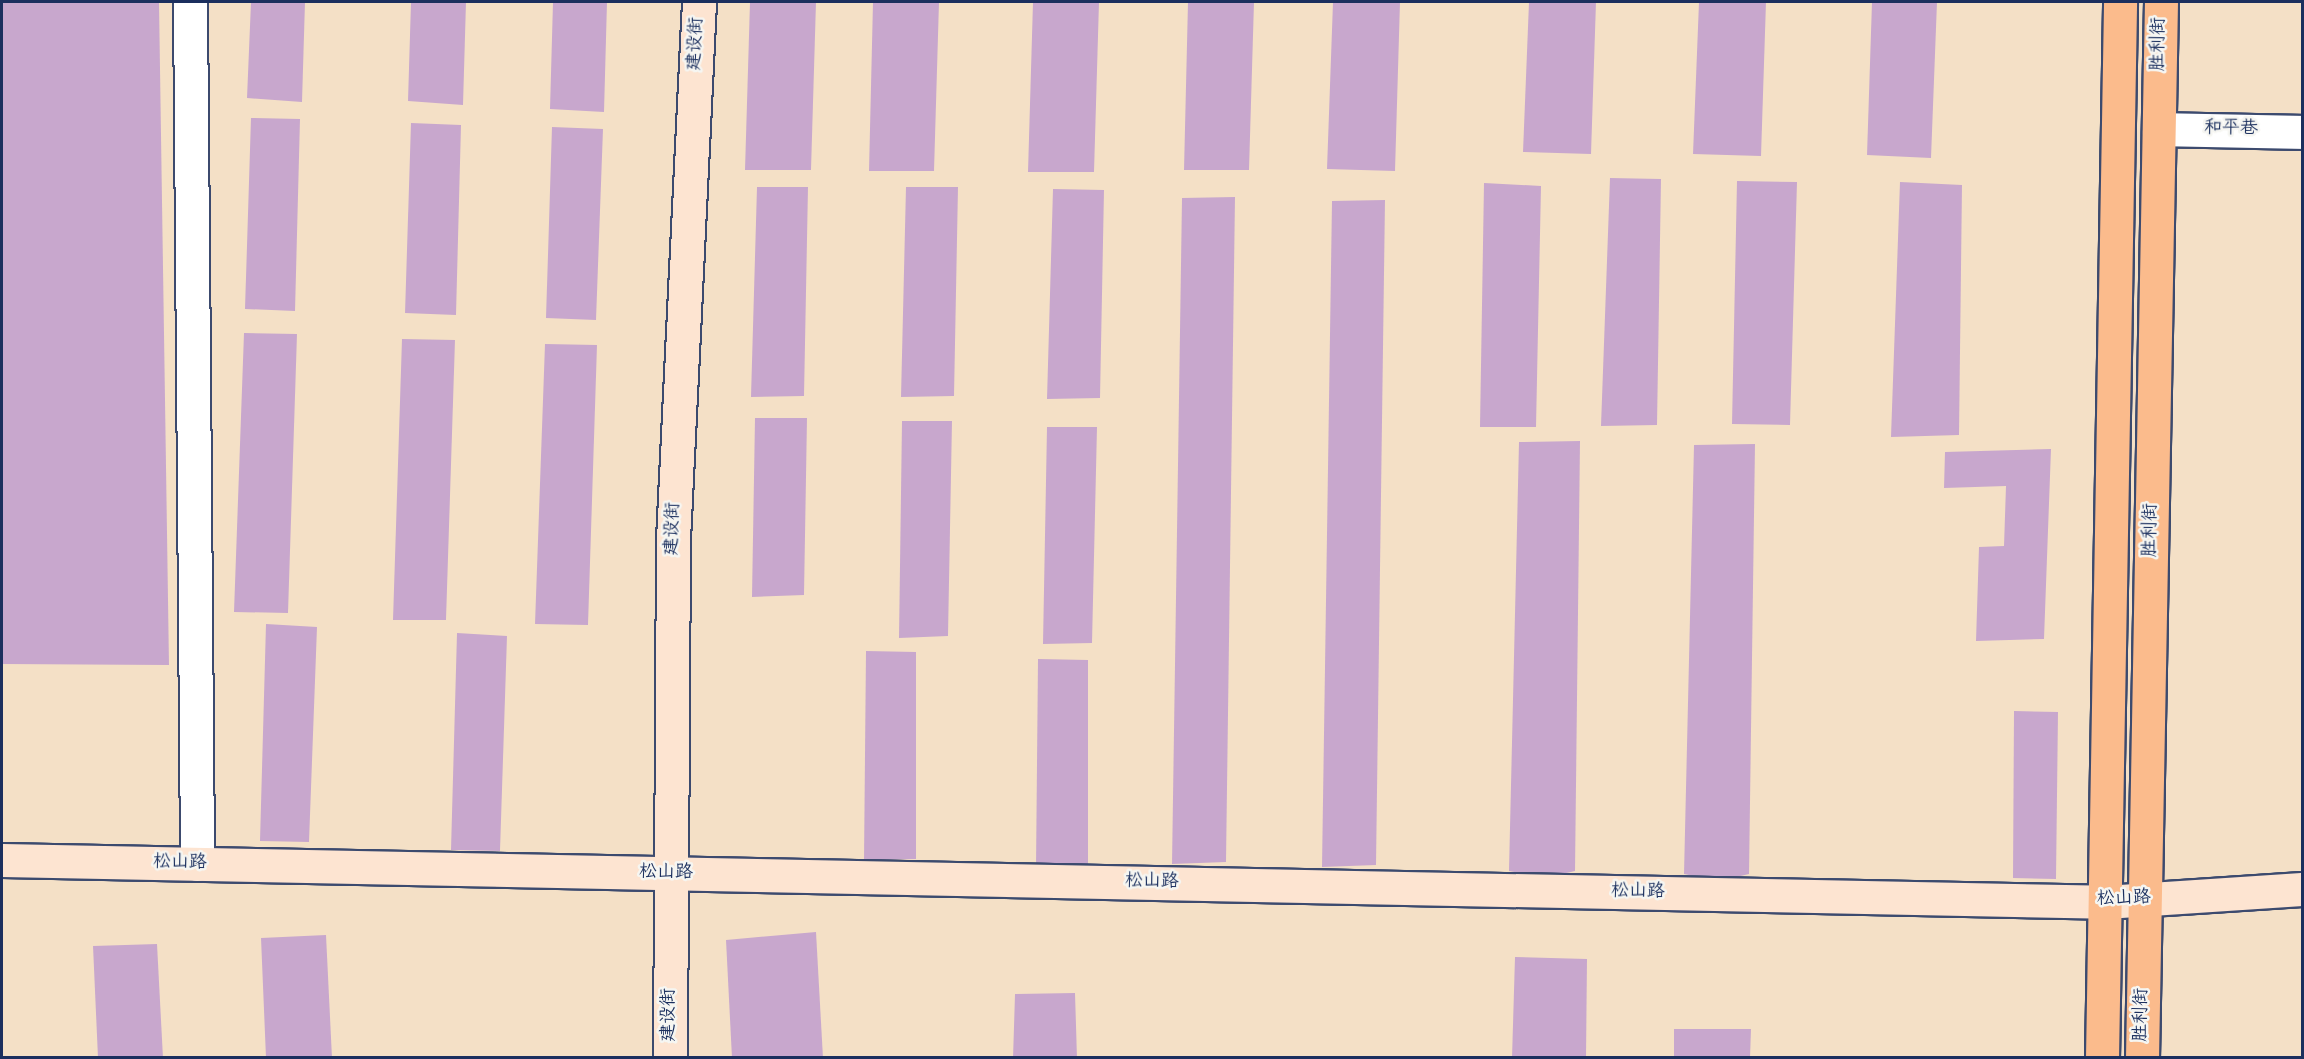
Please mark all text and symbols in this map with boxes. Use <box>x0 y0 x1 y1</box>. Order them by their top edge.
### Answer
street label: 建设街 <box>685 16 709 72</box>
street label: 胜利街 <box>2149 17 2171 71</box>
street label: 和平巷 <box>2204 119 2258 141</box>
street label: 建设街 <box>662 502 686 556</box>
street label: 胜利街 <box>2141 503 2163 557</box>
street label: 松山路 <box>153 853 207 875</box>
street label: 松山路 <box>639 863 693 885</box>
street label: 松山路 <box>1125 872 1179 894</box>
street label: 松山路 <box>1611 882 1665 904</box>
street label: 松山路 <box>2097 888 2151 912</box>
street label: 建设街 <box>659 988 681 1042</box>
street label: 胜利街 <box>2132 988 2154 1042</box>

